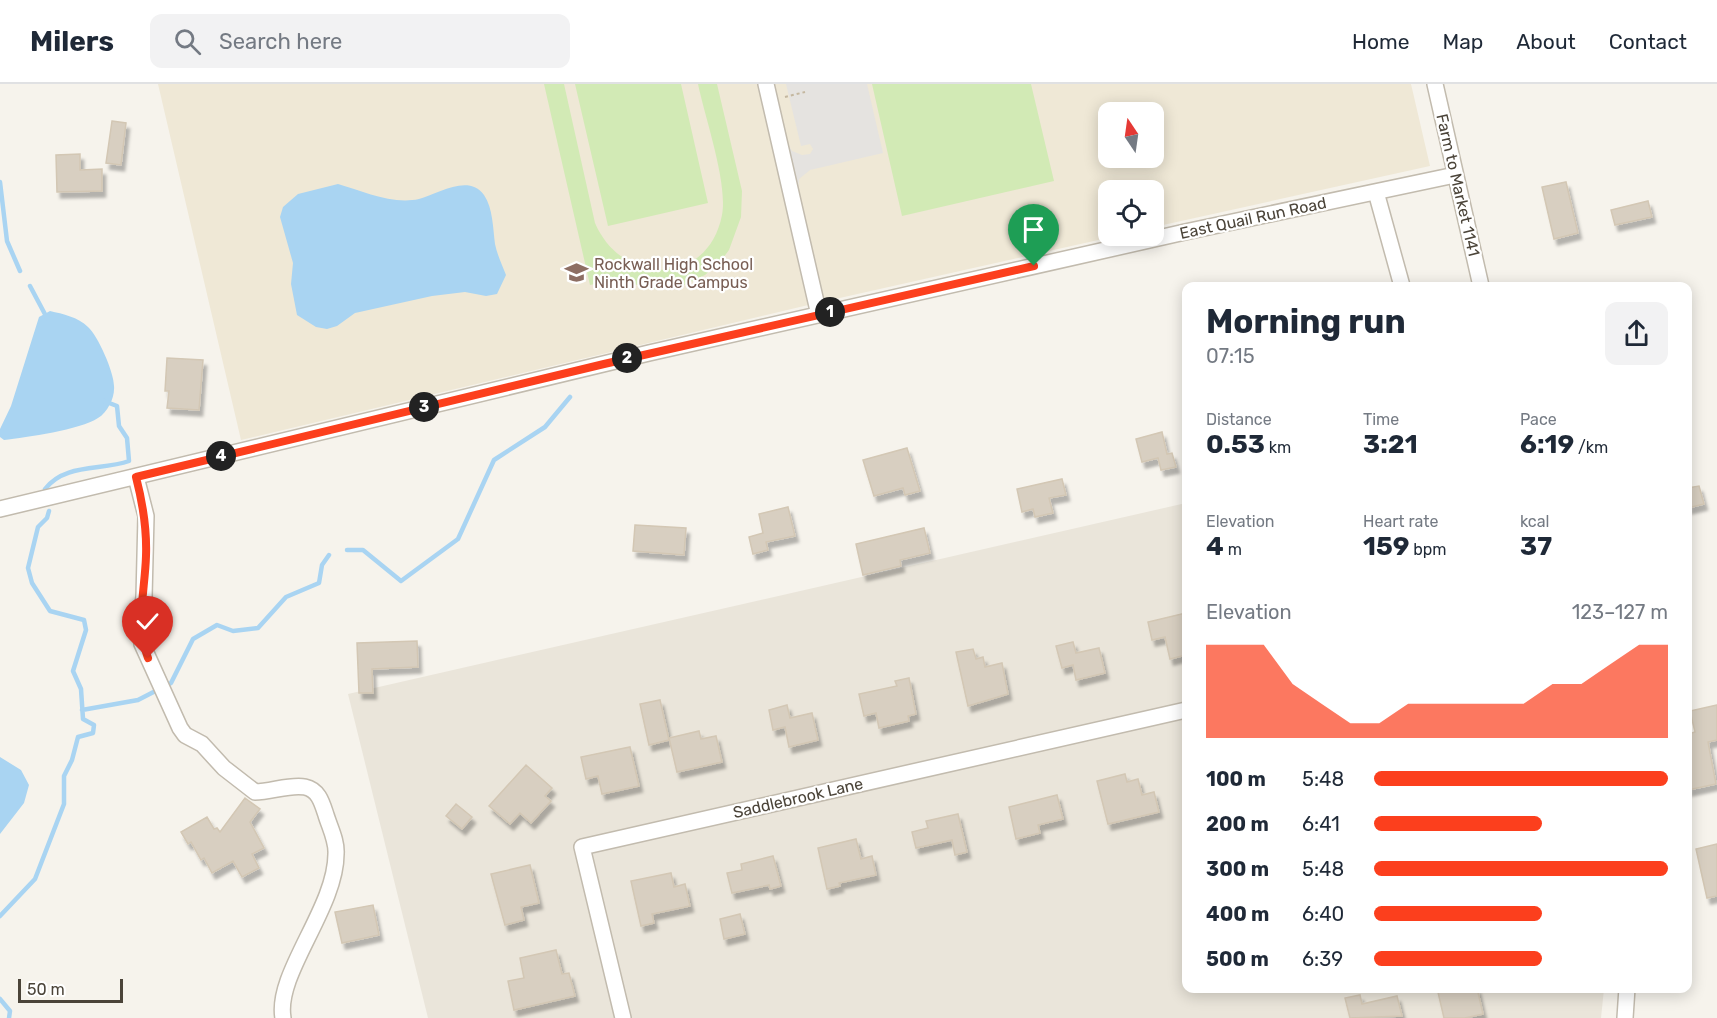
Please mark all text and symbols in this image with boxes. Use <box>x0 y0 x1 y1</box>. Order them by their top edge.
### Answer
search box <box>150 14 570 68</box>
text: Milers <box>30 25 114 58</box>
icon: search <box>171 25 204 58</box>
text: Search here <box>219 28 342 55</box>
text: Home <box>1352 29 1409 54</box>
text: Map <box>1442 29 1483 54</box>
text: About <box>1516 29 1576 54</box>
text: Contact <box>1609 29 1687 54</box>
north arrow <box>1098 102 1164 168</box>
map controls <box>1098 102 1164 246</box>
street label: Farm to Market 1141 <box>1432 112 1484 258</box>
button: locate <box>1098 180 1164 246</box>
street label: East Quail Run Road <box>1178 193 1328 243</box>
pin <box>1008 204 1059 266</box>
icon: arrive <box>1017 213 1050 246</box>
place label: Rockwall High School Ninth Grade Campus <box>594 255 753 292</box>
school or university icon: Rockwall High School Ninth Grade Campus <box>563 260 589 286</box>
pin: 1 <box>815 297 845 327</box>
text: 1 <box>826 302 834 321</box>
text: Morning run <box>1206 302 1406 341</box>
button: share <box>1605 302 1668 365</box>
pin: 2 <box>612 343 642 373</box>
text: 07:15 <box>1206 344 1255 368</box>
text: 2 <box>622 348 632 367</box>
pin: 3 <box>409 392 439 422</box>
text: 3 <box>419 397 429 416</box>
text: Distance <box>1206 410 1272 429</box>
text: Time <box>1363 410 1399 429</box>
text: Pace <box>1520 410 1557 429</box>
text: 0.53 <box>1206 429 1265 460</box>
text: 3:21 <box>1363 429 1418 460</box>
text: 6:19 <box>1520 429 1574 460</box>
text: km <box>1265 438 1291 457</box>
text: /km <box>1574 438 1608 457</box>
pin: 4 <box>206 441 236 471</box>
text: 4 <box>216 446 226 465</box>
text: Elevation <box>1206 512 1275 531</box>
text: Heart rate <box>1363 512 1438 531</box>
text: kcal <box>1520 512 1549 531</box>
text: 4 <box>1206 531 1224 562</box>
text: 159 <box>1363 531 1409 562</box>
text: 37 <box>1520 531 1552 562</box>
text: m <box>1224 540 1242 559</box>
text: bpm <box>1409 540 1447 559</box>
pin <box>122 596 173 658</box>
text: Elevation <box>1206 600 1292 624</box>
text: 123–127 m <box>1572 600 1668 624</box>
icon: check <box>131 605 164 638</box>
text: 100 m <box>1206 767 1266 791</box>
text: 5:48 <box>1302 767 1344 791</box>
street label: Saddlebrook Lane <box>731 774 865 822</box>
text: 200 m <box>1206 812 1269 836</box>
text: 6:41 <box>1302 812 1340 836</box>
text: 300 m <box>1206 857 1269 881</box>
text: 5:48 <box>1302 857 1344 881</box>
text: 400 m <box>1206 902 1269 926</box>
text: 6:40 <box>1302 902 1344 926</box>
text: 500 m <box>1206 947 1269 971</box>
text: 6:39 <box>1302 947 1343 971</box>
scale bar <box>18 976 123 1004</box>
text: 50 m <box>27 980 65 999</box>

